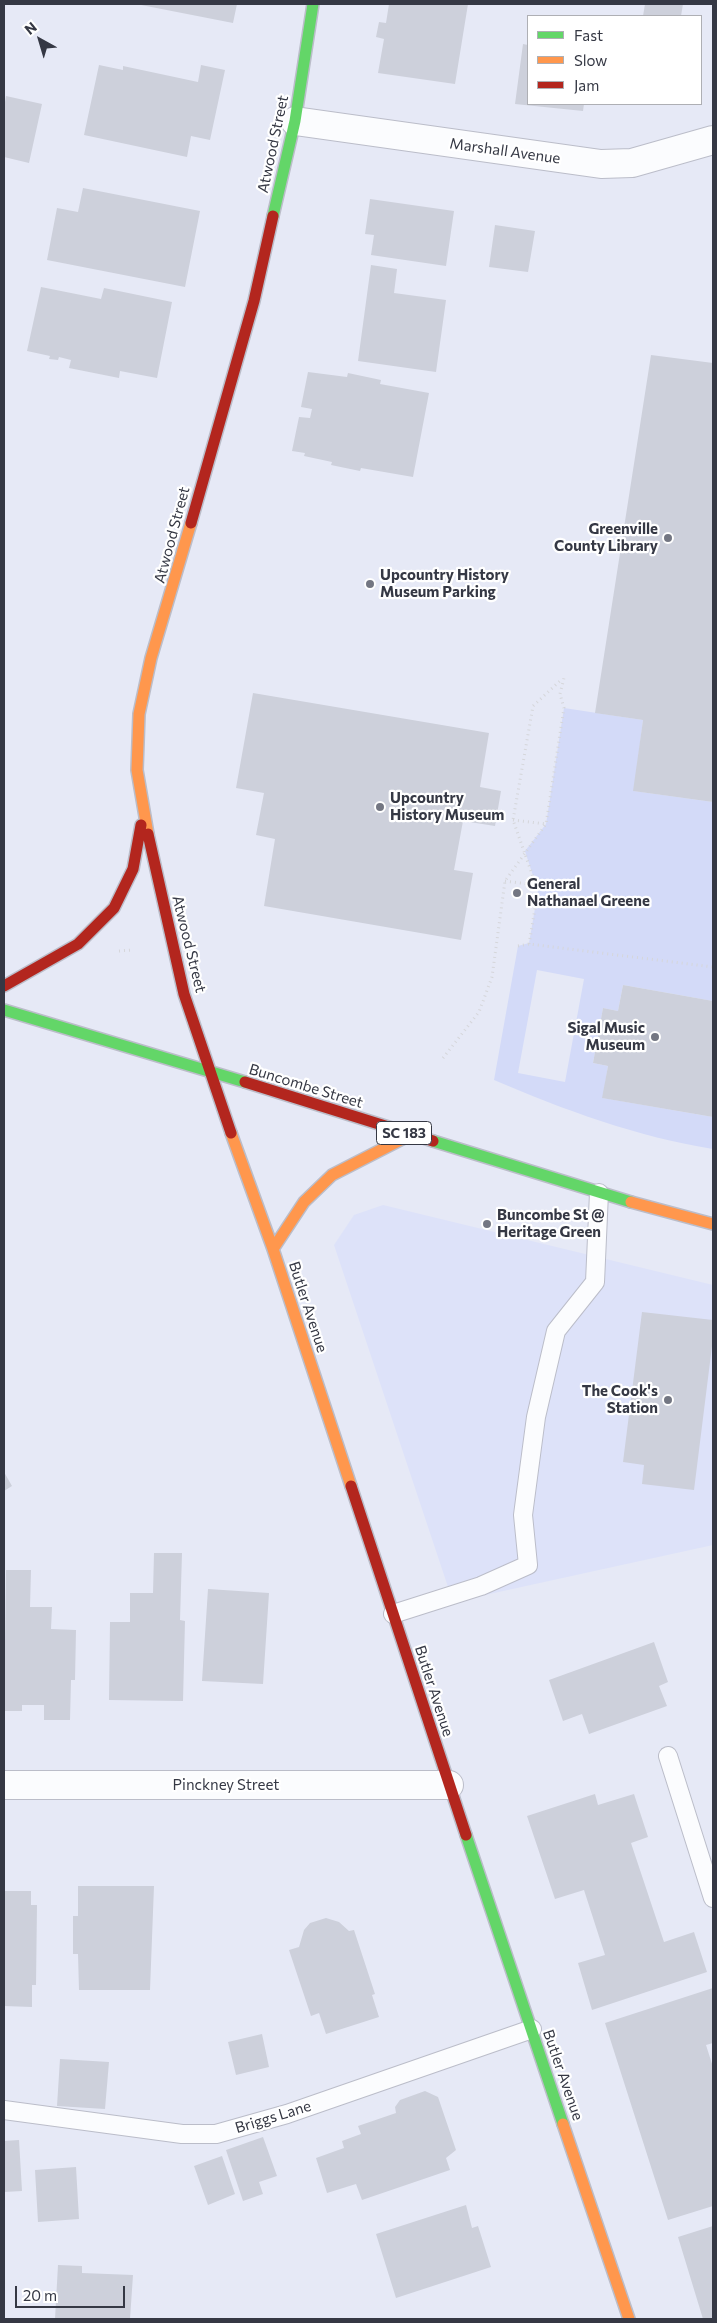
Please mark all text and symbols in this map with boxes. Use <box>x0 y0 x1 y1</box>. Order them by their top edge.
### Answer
north arrow <box>15 15 65 65</box>
legend <box>527 15 702 105</box>
text: N <box>21 18 40 38</box>
text: Fast <box>574 26 603 44</box>
text: Slow <box>574 51 607 69</box>
text: Jam <box>574 76 599 94</box>
street label: Atwood Street <box>254 93 292 195</box>
street label: Marshall Avenue <box>449 134 561 168</box>
street label: Atwood Street <box>150 485 194 585</box>
place label: Greenville County Library <box>554 520 658 555</box>
marker: Greenville County Library <box>662 532 674 544</box>
place label: Upcountry History Museum Parking <box>380 566 509 601</box>
marker: Upcountry History Museum Parking <box>364 578 376 590</box>
place label: Upcountry History Museum <box>390 789 504 824</box>
marker: Upcountry History Museum <box>374 801 386 813</box>
place label: General Nathanael Greene <box>527 875 650 910</box>
marker: General Nathanael Greene <box>511 887 523 899</box>
street label: Atwood Street <box>168 894 210 994</box>
place label: Sigal Music Museum <box>567 1019 645 1054</box>
marker: Sigal Music Museum <box>649 1031 661 1043</box>
street label: Buncombe Street <box>247 1060 365 1112</box>
road number: SC 183 <box>376 1122 432 1144</box>
place label: Buncombe St @ Heritage Green <box>497 1206 605 1241</box>
marker: Buncombe St @ Heritage Green <box>481 1218 493 1230</box>
street label: Butler Avenue <box>285 1259 331 1355</box>
place label: The Cook's Station <box>582 1382 658 1417</box>
marker: The Cook's Station <box>662 1394 674 1406</box>
street label: Butler Avenue <box>411 1643 457 1739</box>
street label: Pinckney Street <box>173 1776 279 1794</box>
street label: Butler Avenue <box>539 2027 587 2123</box>
street label: Briggs Lane <box>233 2097 313 2137</box>
scale bar <box>18 2276 128 2308</box>
text: 20 m <box>23 2286 57 2304</box>

